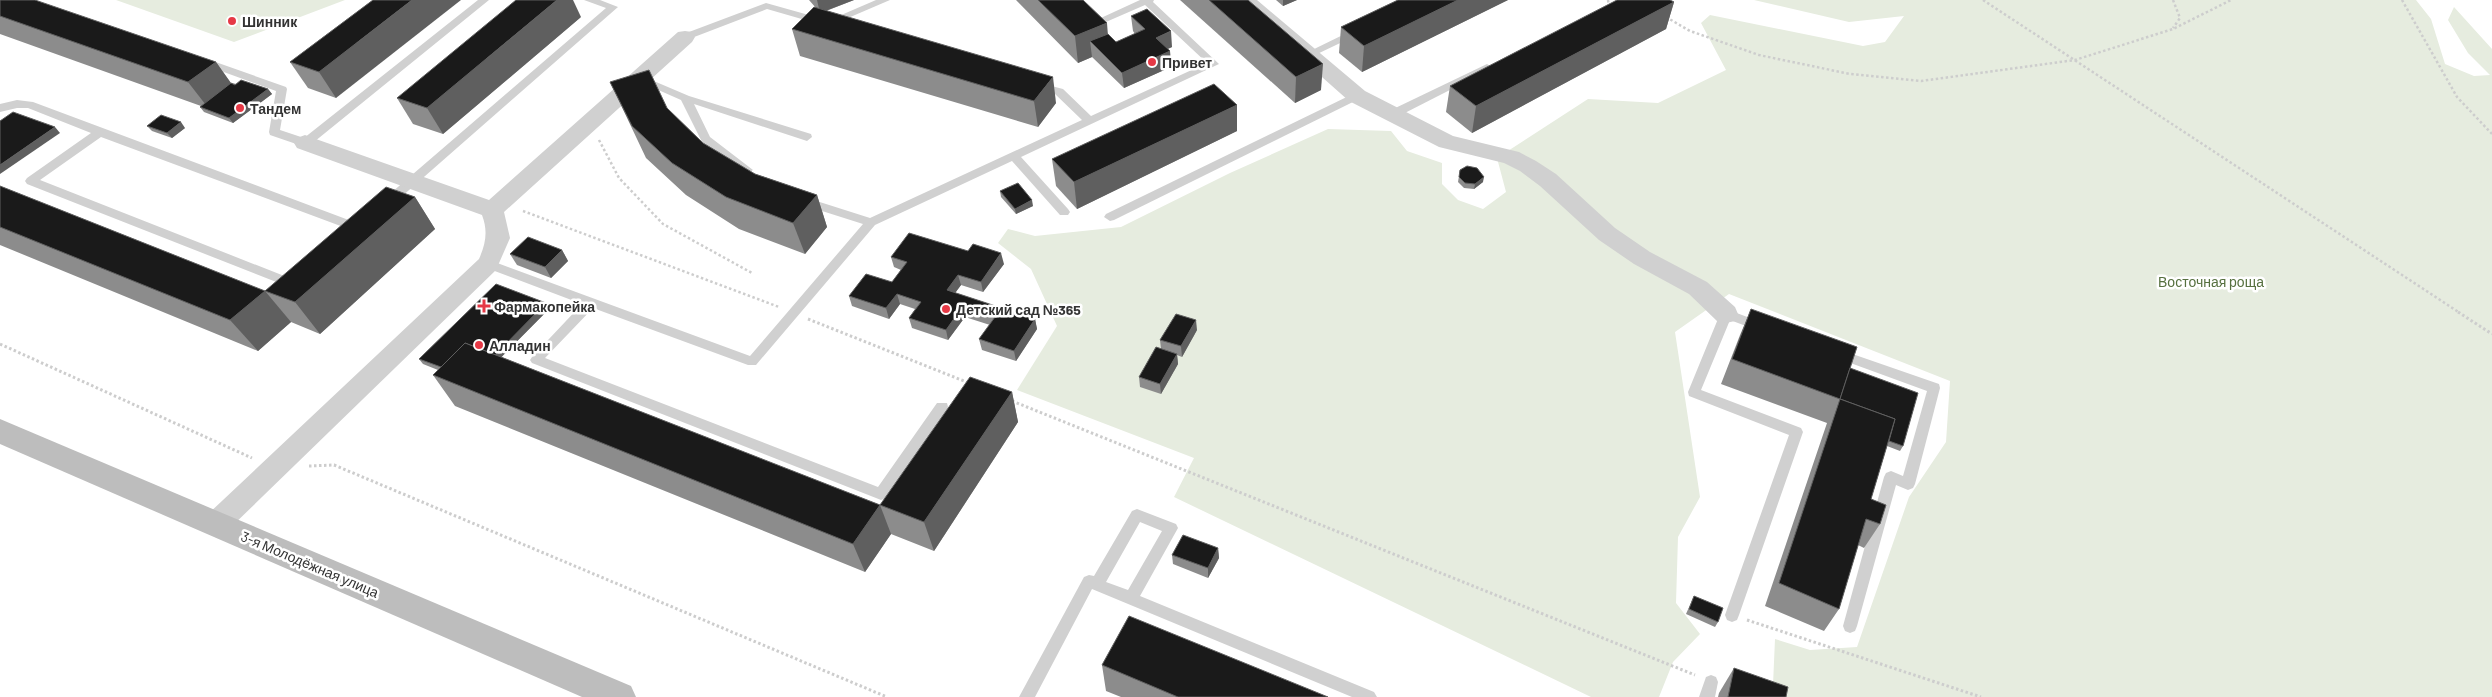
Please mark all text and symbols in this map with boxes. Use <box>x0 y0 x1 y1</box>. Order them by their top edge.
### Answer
place label: Шинник <box>242 13 298 30</box>
marker: Шинник <box>226 15 238 27</box>
place label: Привет <box>1162 54 1212 71</box>
marker: Привет <box>1146 56 1158 68</box>
place label: Тандем <box>250 100 301 117</box>
marker: Тандем <box>234 102 246 114</box>
park label: Восточная роща <box>2158 273 2264 290</box>
place label: Фармакопейка <box>494 298 595 315</box>
marker: Фармакопейка <box>478 300 490 312</box>
place label: Детский сад №365 <box>956 301 1081 318</box>
marker: Детский сад №365 <box>940 303 952 315</box>
place label: Алладин <box>489 337 551 354</box>
marker: Алладин <box>473 339 485 351</box>
street label: 3-я Молодёжная улица <box>239 527 382 601</box>

